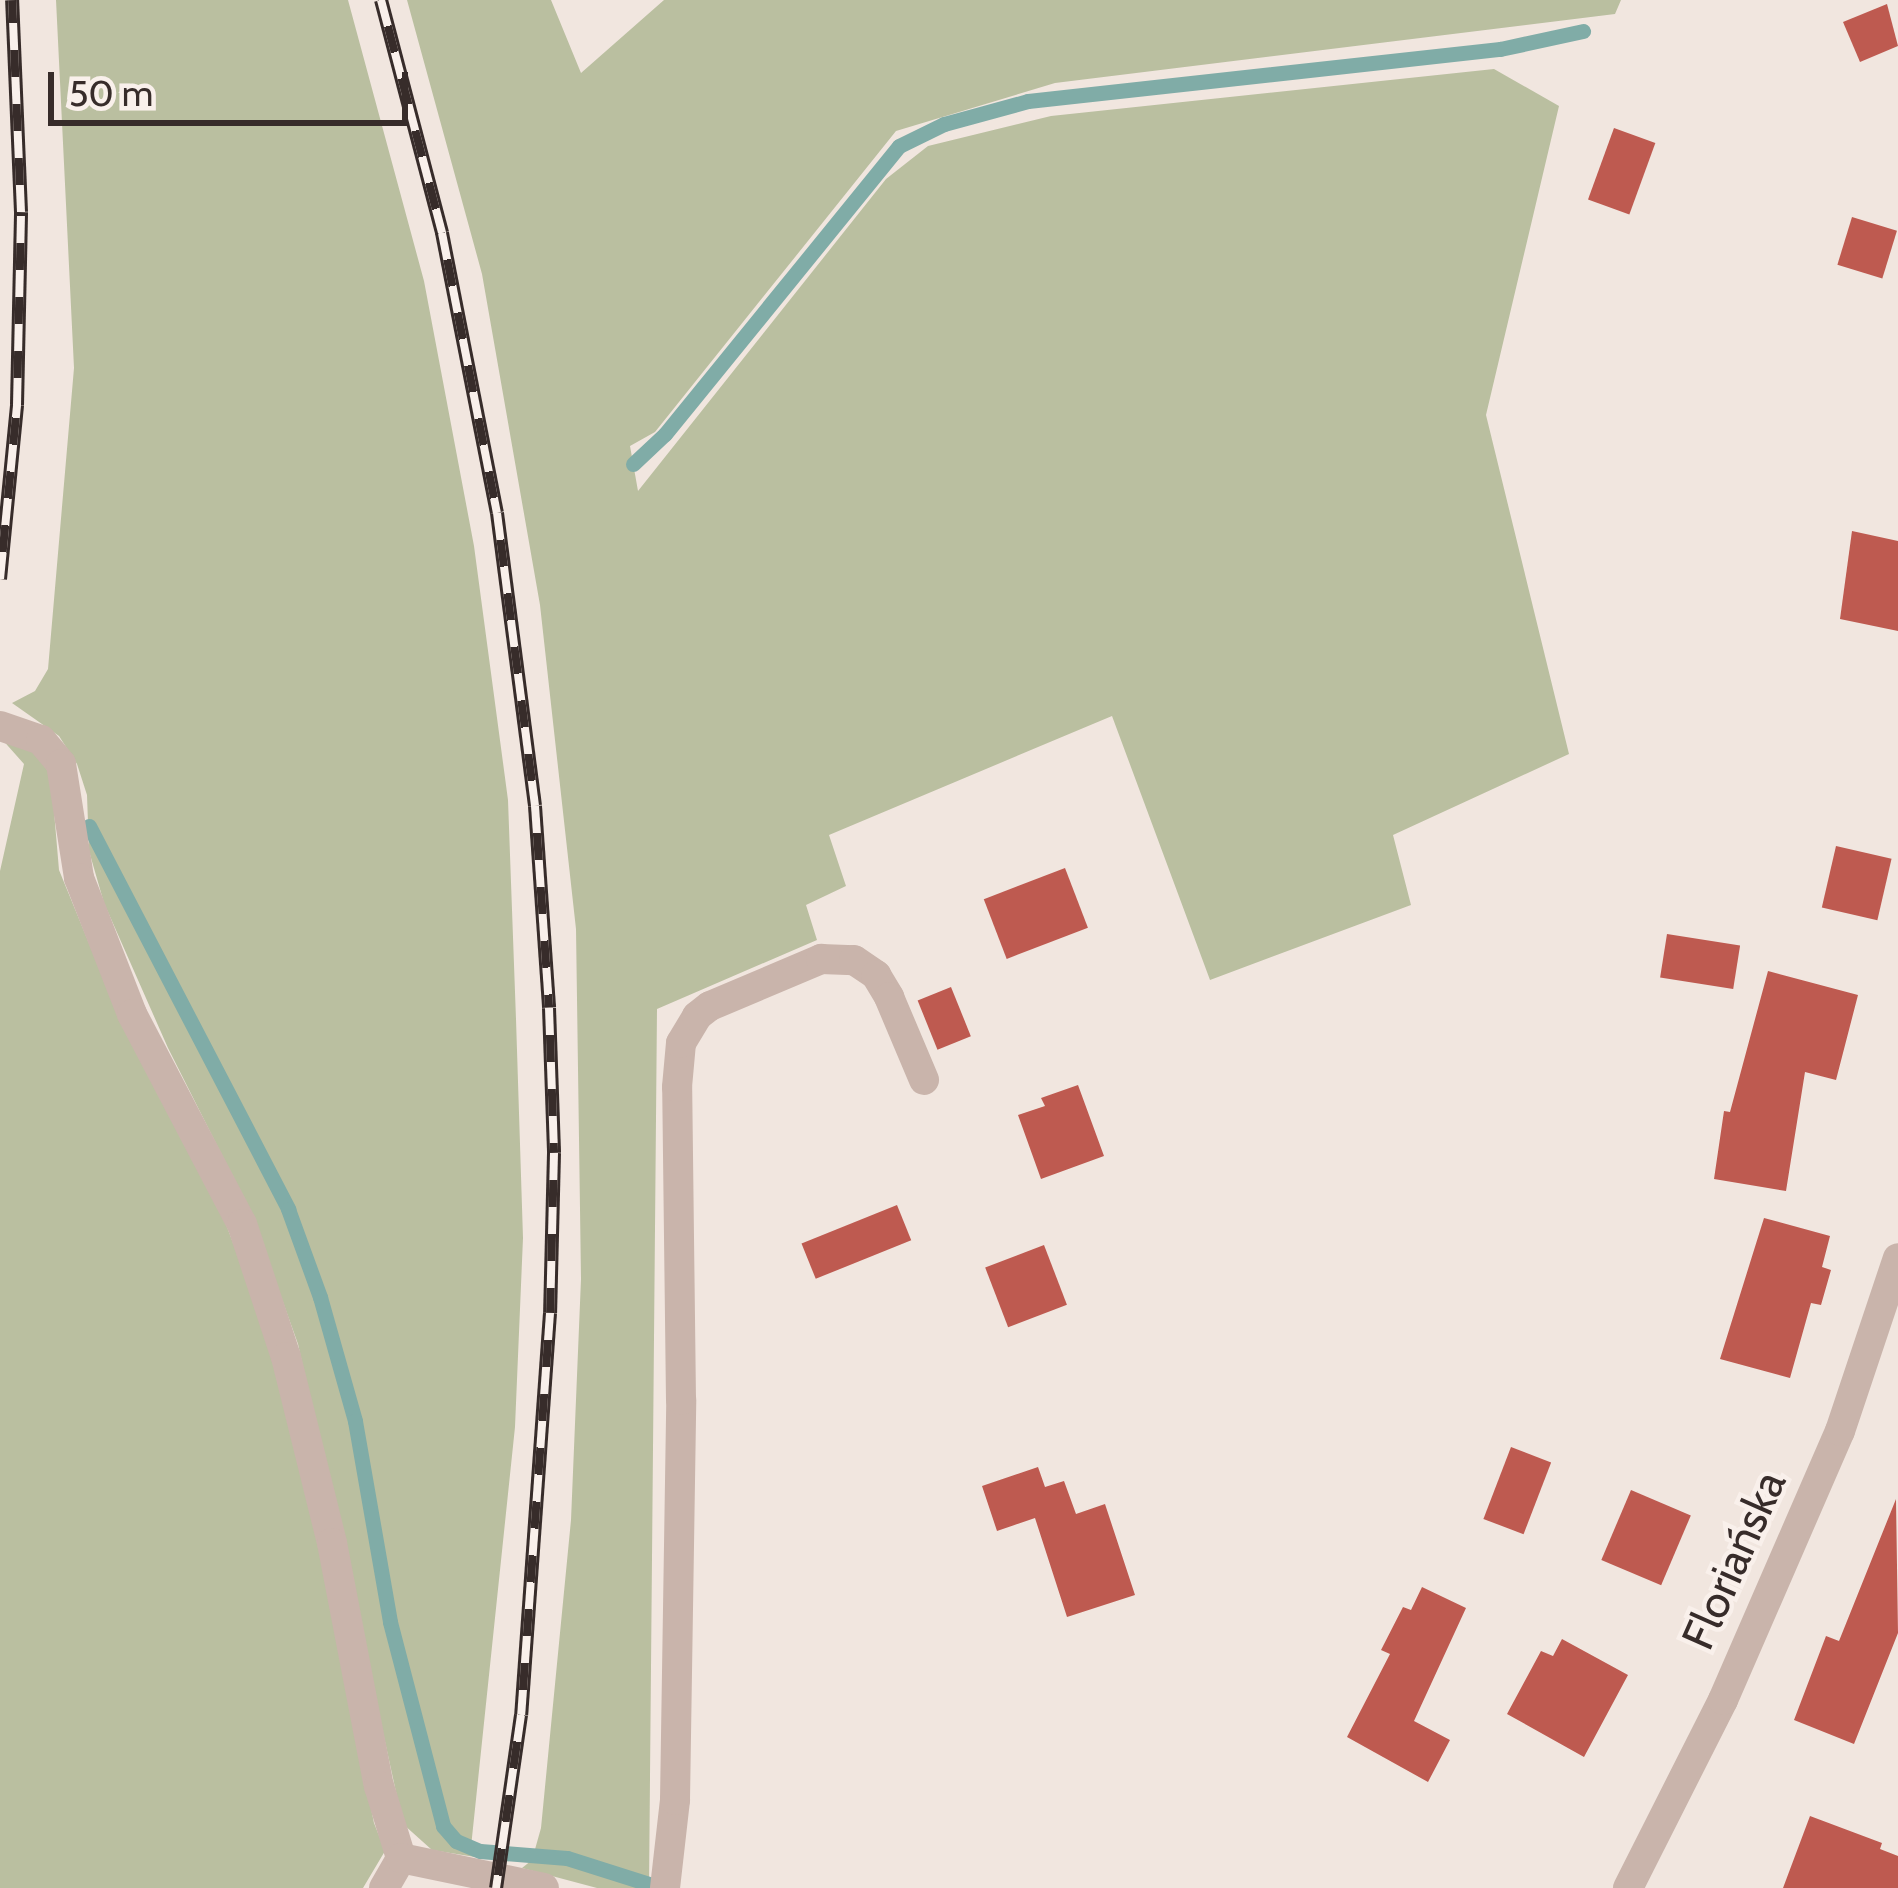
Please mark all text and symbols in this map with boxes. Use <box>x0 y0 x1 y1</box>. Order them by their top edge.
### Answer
scale bar <box>54 48 414 122</box>
text: 50 m <box>69 71 153 115</box>
street label: Floriańska <box>1671 1463 1797 1657</box>

